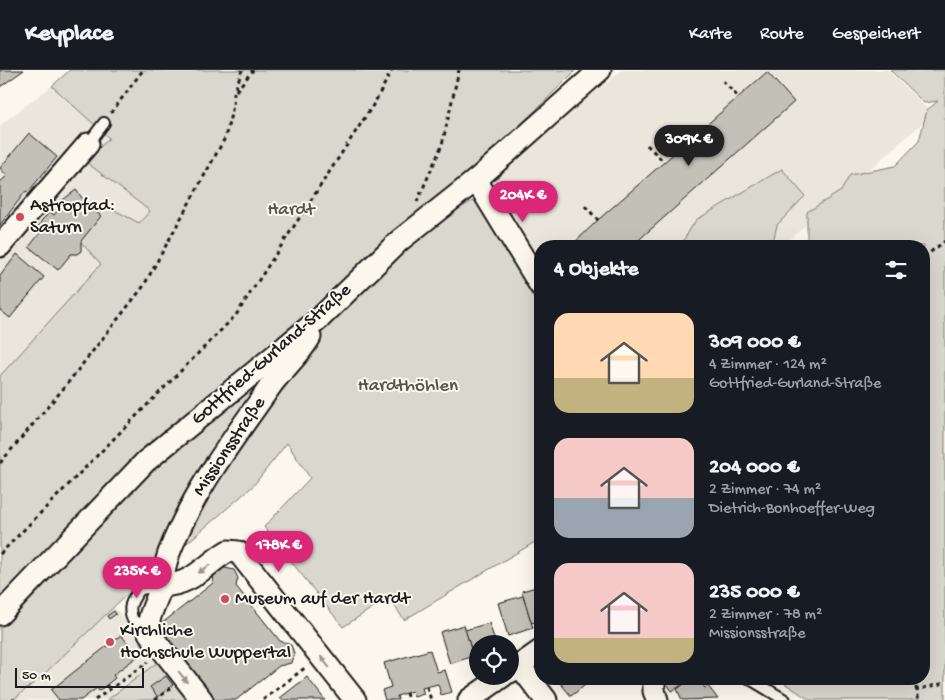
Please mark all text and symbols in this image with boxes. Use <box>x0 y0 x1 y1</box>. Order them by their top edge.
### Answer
text: Keyplace <box>25 20 113 49</box>
text: Karte <box>689 24 732 45</box>
text: Route <box>760 24 804 45</box>
text: Gespeichert <box>832 24 920 45</box>
pin: 309K € <box>648 124 730 167</box>
text: 309K € <box>665 131 713 150</box>
pin: 204K € <box>482 180 564 223</box>
text: 204K € <box>500 187 546 206</box>
place label: Astropfad: Saturn <box>30 195 115 240</box>
park label: Hardt <box>267 199 317 222</box>
marker: Astropfad: Saturn <box>14 211 26 223</box>
icon: filters <box>882 256 910 284</box>
text: 4 Objekte <box>554 258 638 283</box>
street label: Gottfried-Gurland-Straße <box>187 279 357 431</box>
text: 309 000 € <box>709 331 801 356</box>
icon: home <box>594 333 654 393</box>
text: 4 Zimmer · 124 m² <box>709 356 827 375</box>
park label: Hardthöhlen <box>358 375 458 398</box>
text: Gottfried-Gurland-Straße <box>709 375 881 394</box>
street label: Missionsstraße <box>188 393 272 501</box>
text: 204 000 € <box>709 456 799 481</box>
icon: home <box>594 458 654 518</box>
text: 2 Zimmer · 74 m² <box>709 481 821 500</box>
text: Dietrich-Bonhoeffer-Weg <box>709 500 875 519</box>
pin: 178K € <box>238 530 320 573</box>
text: 178K € <box>256 537 302 556</box>
pin: 235K € <box>96 556 178 599</box>
text: 235K € <box>114 563 160 582</box>
one-way arrow <box>197 564 211 574</box>
text: 235 000 € <box>709 581 799 606</box>
icon: home <box>594 583 654 643</box>
place label: Museum auf der Hardt <box>235 588 412 611</box>
marker: Museum auf der Hardt <box>219 593 231 605</box>
text: 2 Zimmer · 78 m² <box>709 606 822 625</box>
place label: Kirchliche Hochschule Wuppertal <box>120 620 291 665</box>
text: Missionsstraße <box>709 625 806 644</box>
map controls <box>469 635 519 685</box>
button: locate <box>469 635 519 685</box>
marker: Kirchliche Hochschule Wuppertal <box>104 636 116 648</box>
one-way arrow <box>319 656 330 669</box>
scale bar <box>15 665 144 688</box>
text: 50 m <box>22 668 51 685</box>
one-way arrow <box>178 670 189 683</box>

